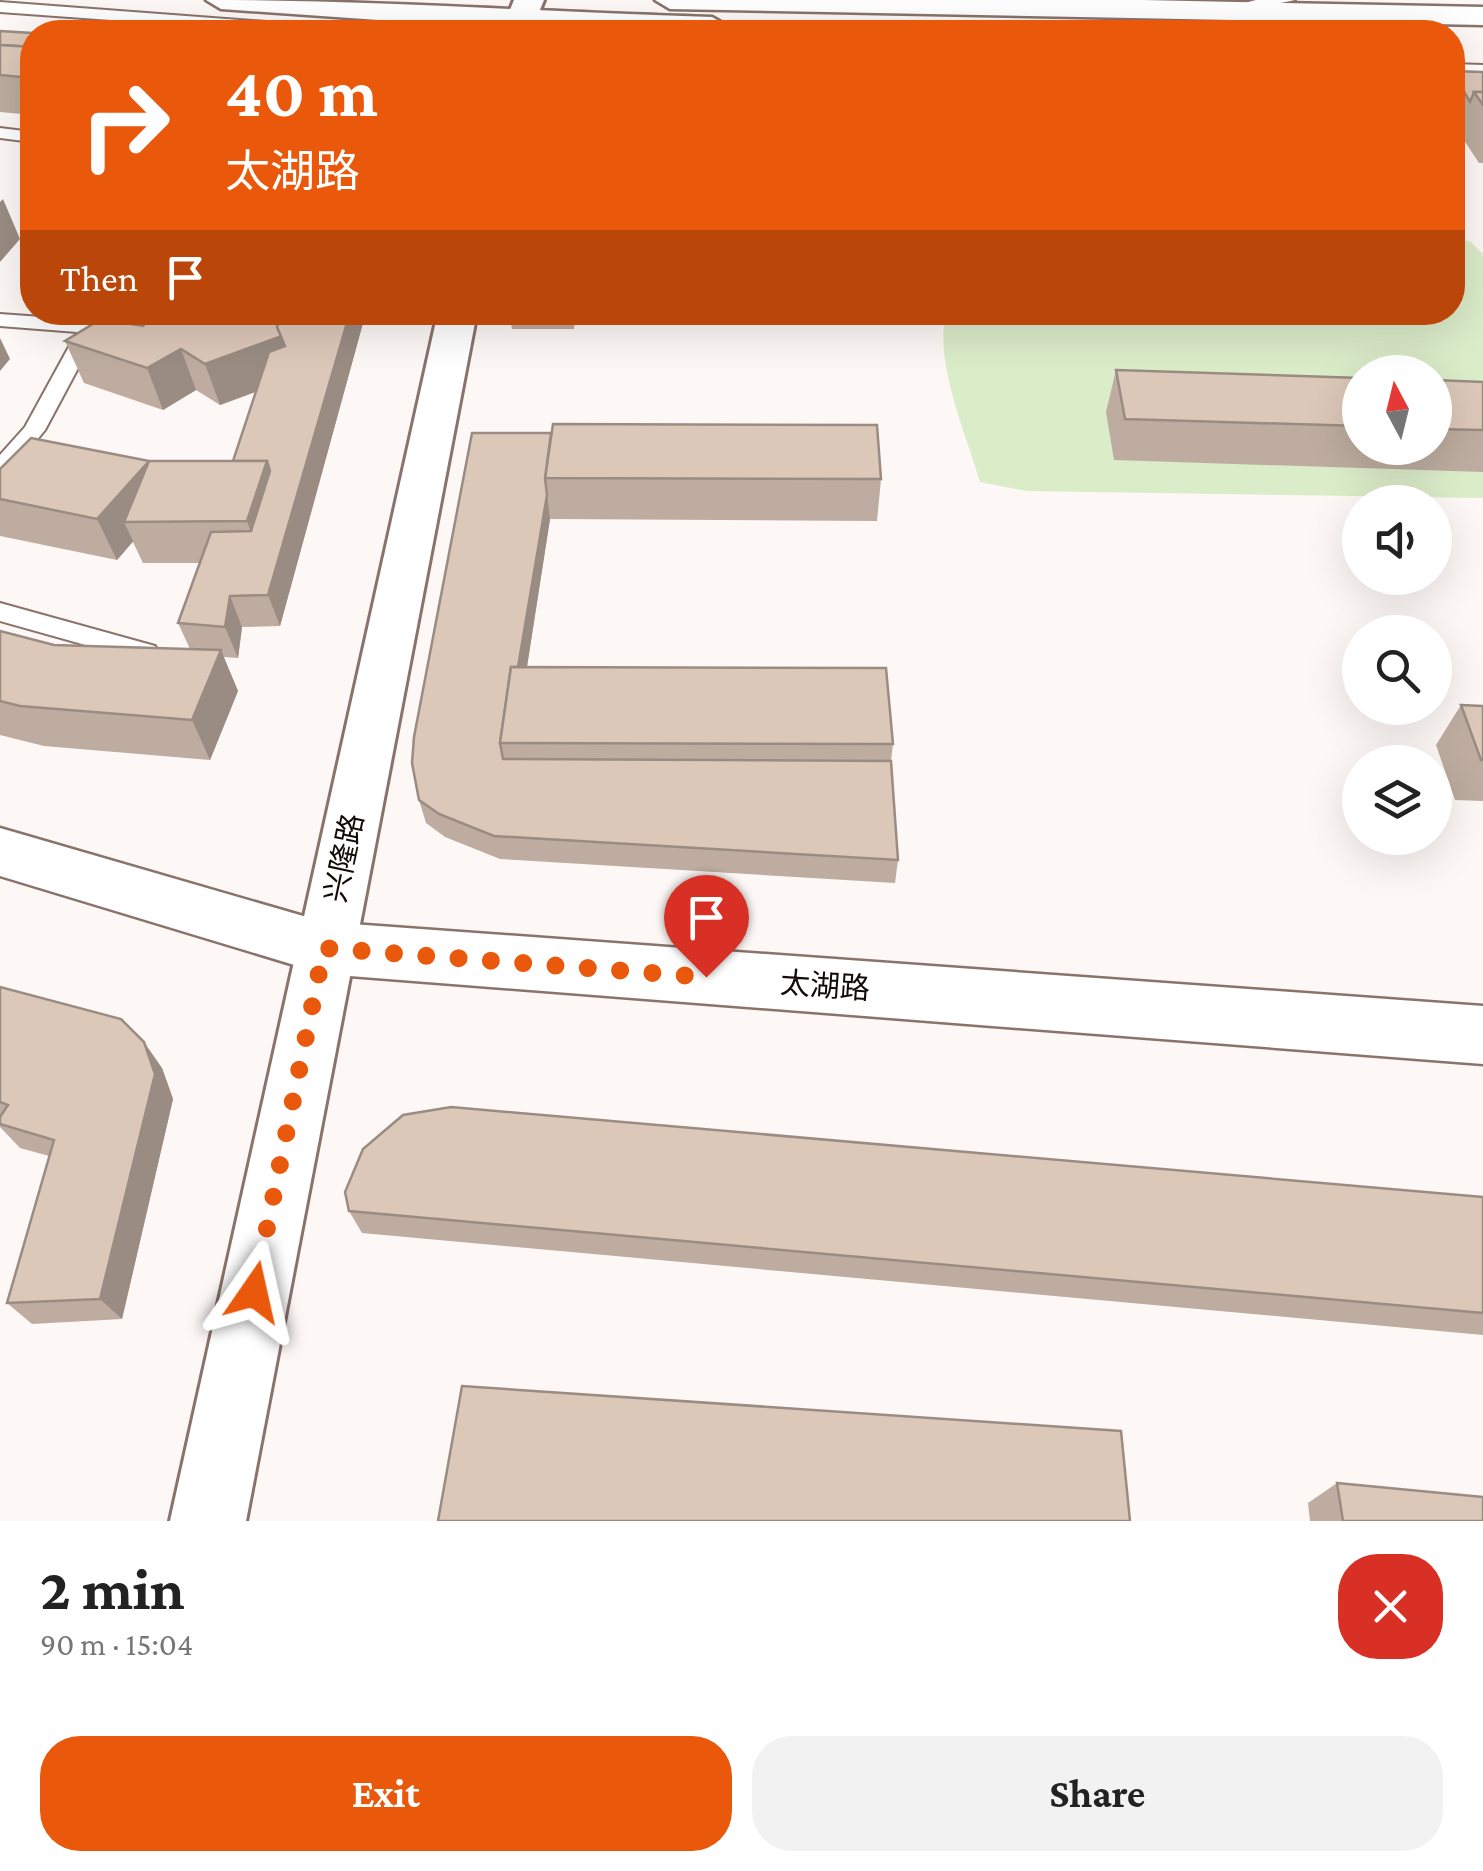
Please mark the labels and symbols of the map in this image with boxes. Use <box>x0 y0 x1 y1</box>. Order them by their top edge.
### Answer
north arrow <box>1342 355 1452 465</box>
street label: 兴隆路 <box>318 810 369 905</box>
pin <box>664 875 749 978</box>
street label: 太湖路 <box>779 966 871 1005</box>
position arrow <box>202 1240 306 1344</box>

